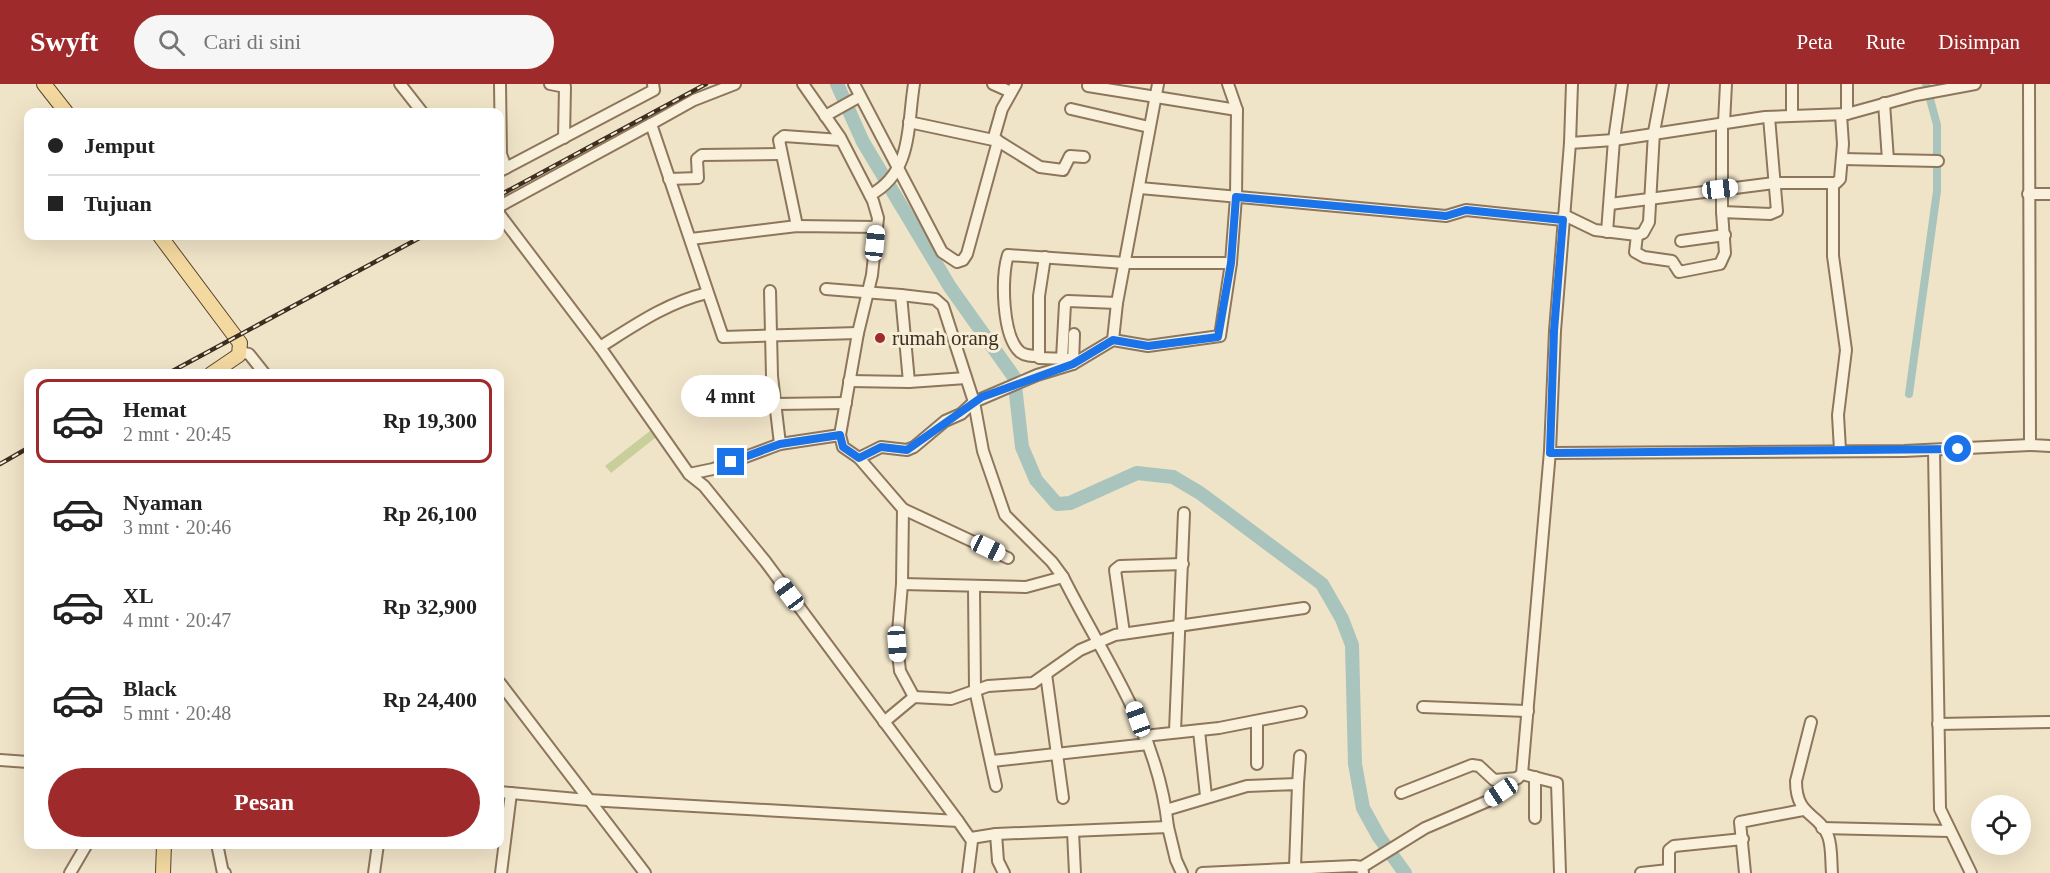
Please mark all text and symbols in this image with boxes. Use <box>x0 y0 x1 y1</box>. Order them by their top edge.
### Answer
search box <box>134 15 554 69</box>
text: Swyft <box>30 26 98 57</box>
icon: search <box>155 26 188 59</box>
text: Cari di sini <box>203 29 301 54</box>
text: Peta <box>1797 30 1833 54</box>
text: Rute <box>1866 30 1905 54</box>
text: Disimpan <box>1938 30 2020 54</box>
text: Jemput <box>84 133 155 158</box>
car <box>1701 178 1739 200</box>
text: Tujuan <box>84 191 152 216</box>
car <box>864 224 886 262</box>
place label: rumah orang <box>892 326 999 350</box>
marker: rumah orang <box>873 331 887 345</box>
callout: 4 mnt <box>682 375 780 417</box>
text: 4 mnt <box>706 385 755 407</box>
icon: car <box>51 394 105 448</box>
text: Hemat <box>123 397 187 422</box>
text: Rp 19,300 <box>383 408 477 433</box>
text: 2 mnt · 20:45 <box>123 423 231 445</box>
route start <box>1944 435 1971 462</box>
route end <box>717 448 744 475</box>
icon: car <box>51 487 105 541</box>
text: Nyaman <box>123 490 202 515</box>
text: Rp 26,100 <box>383 501 477 526</box>
text: 3 mnt · 20:46 <box>123 516 231 538</box>
car <box>968 532 1008 564</box>
car <box>771 574 807 614</box>
icon: car <box>51 580 105 634</box>
text: XL <box>123 583 154 608</box>
text: Rp 32,900 <box>383 594 477 619</box>
text: 4 mnt · 20:47 <box>123 609 231 631</box>
car <box>887 625 907 663</box>
icon: car <box>51 673 105 727</box>
text: Black <box>123 676 177 701</box>
text: Rp 24,400 <box>383 687 477 712</box>
car <box>1123 699 1153 739</box>
text: 5 mnt · 20:48 <box>123 702 231 724</box>
button: Pesan <box>48 768 480 837</box>
car <box>1481 774 1521 810</box>
map controls <box>1971 795 2031 855</box>
button: locate <box>1971 795 2031 855</box>

